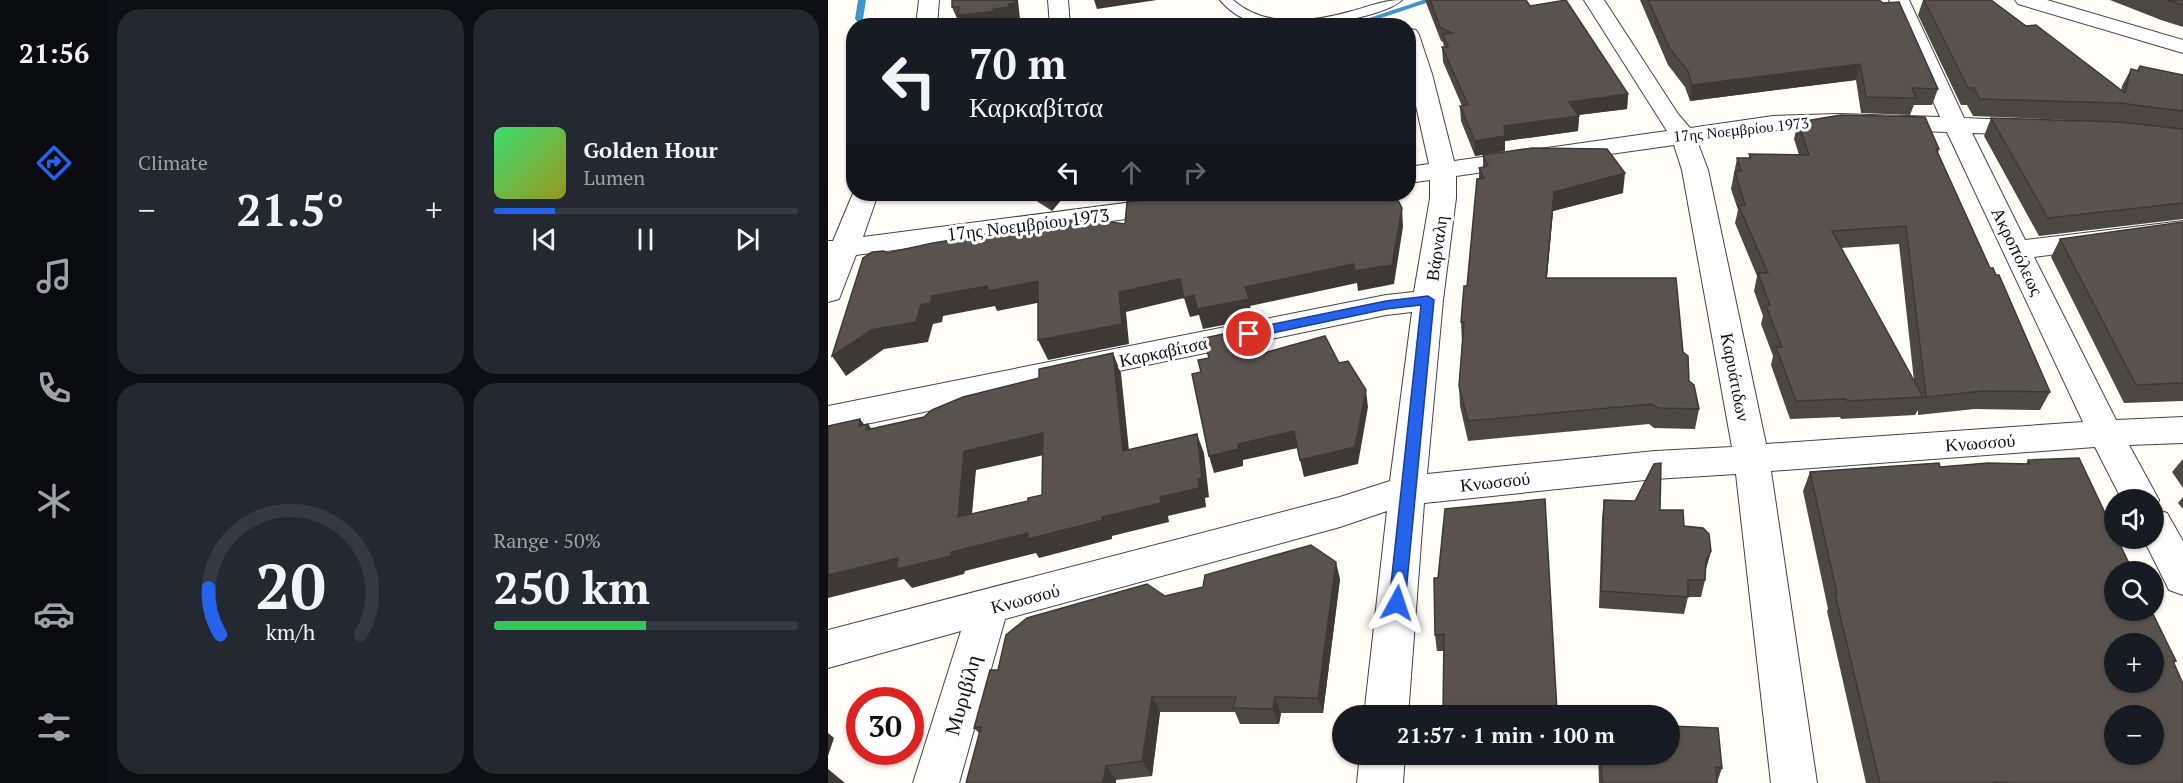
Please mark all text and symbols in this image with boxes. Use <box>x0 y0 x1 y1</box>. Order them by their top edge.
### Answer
text: 21:56 <box>19 35 89 71</box>
text: 70 m <box>969 35 1067 91</box>
icon: left <box>870 42 948 120</box>
text: Καρκαβίτσα <box>969 89 1103 125</box>
street label: 17ης Νοεμβρίου 1973 <box>1672 112 1810 146</box>
text: Golden Hour <box>584 135 718 164</box>
icon: directions <box>33 142 75 184</box>
text: Climate <box>138 149 208 176</box>
icon: left <box>1052 156 1085 189</box>
icon: ahead <box>1115 156 1148 189</box>
icon: right <box>1178 156 1211 189</box>
text: Lumen <box>584 164 645 191</box>
text: 21.5° <box>236 179 344 239</box>
text: − <box>138 188 156 231</box>
text: + <box>425 188 443 231</box>
street label: 17ης Νοεμβρίου 1973 <box>945 202 1111 246</box>
street label: Ακροπόλεως <box>1986 203 2050 299</box>
street label: Βάρναλη <box>1420 214 1452 282</box>
icon: previous <box>528 223 561 256</box>
icon: pause <box>629 223 662 256</box>
icon: next <box>731 223 764 256</box>
icon: music <box>33 255 75 297</box>
pin <box>1223 308 1274 359</box>
icon: arrive <box>1232 317 1265 350</box>
street label: Καρκαβίτσα <box>1117 330 1210 372</box>
street label: Καρυάτιδων <box>1716 331 1756 423</box>
icon: phone <box>33 367 75 409</box>
street label: Κνωσσού <box>1944 428 2016 456</box>
street label: Κνωσσού <box>1459 465 1531 497</box>
icon: climate <box>33 480 75 522</box>
map controls <box>2104 489 2164 765</box>
button: sound <box>2104 489 2164 549</box>
text: Range · 50% <box>494 527 601 554</box>
text: 20 <box>255 544 326 627</box>
text: 250 km <box>494 557 650 617</box>
button: search <box>2104 561 2164 621</box>
position arrow <box>1365 571 1429 635</box>
street label: Κνωσσού <box>988 577 1062 619</box>
icon: car <box>33 593 75 635</box>
text: km/h <box>265 619 315 647</box>
button: + <box>2104 633 2164 693</box>
street label: Μυριβίλη <box>937 651 987 739</box>
speed limit sign: 30 <box>846 687 924 765</box>
button: − <box>2104 705 2164 765</box>
icon: filters <box>33 706 75 748</box>
text: 21:57 · 1 min · 100 m <box>1397 720 1615 749</box>

